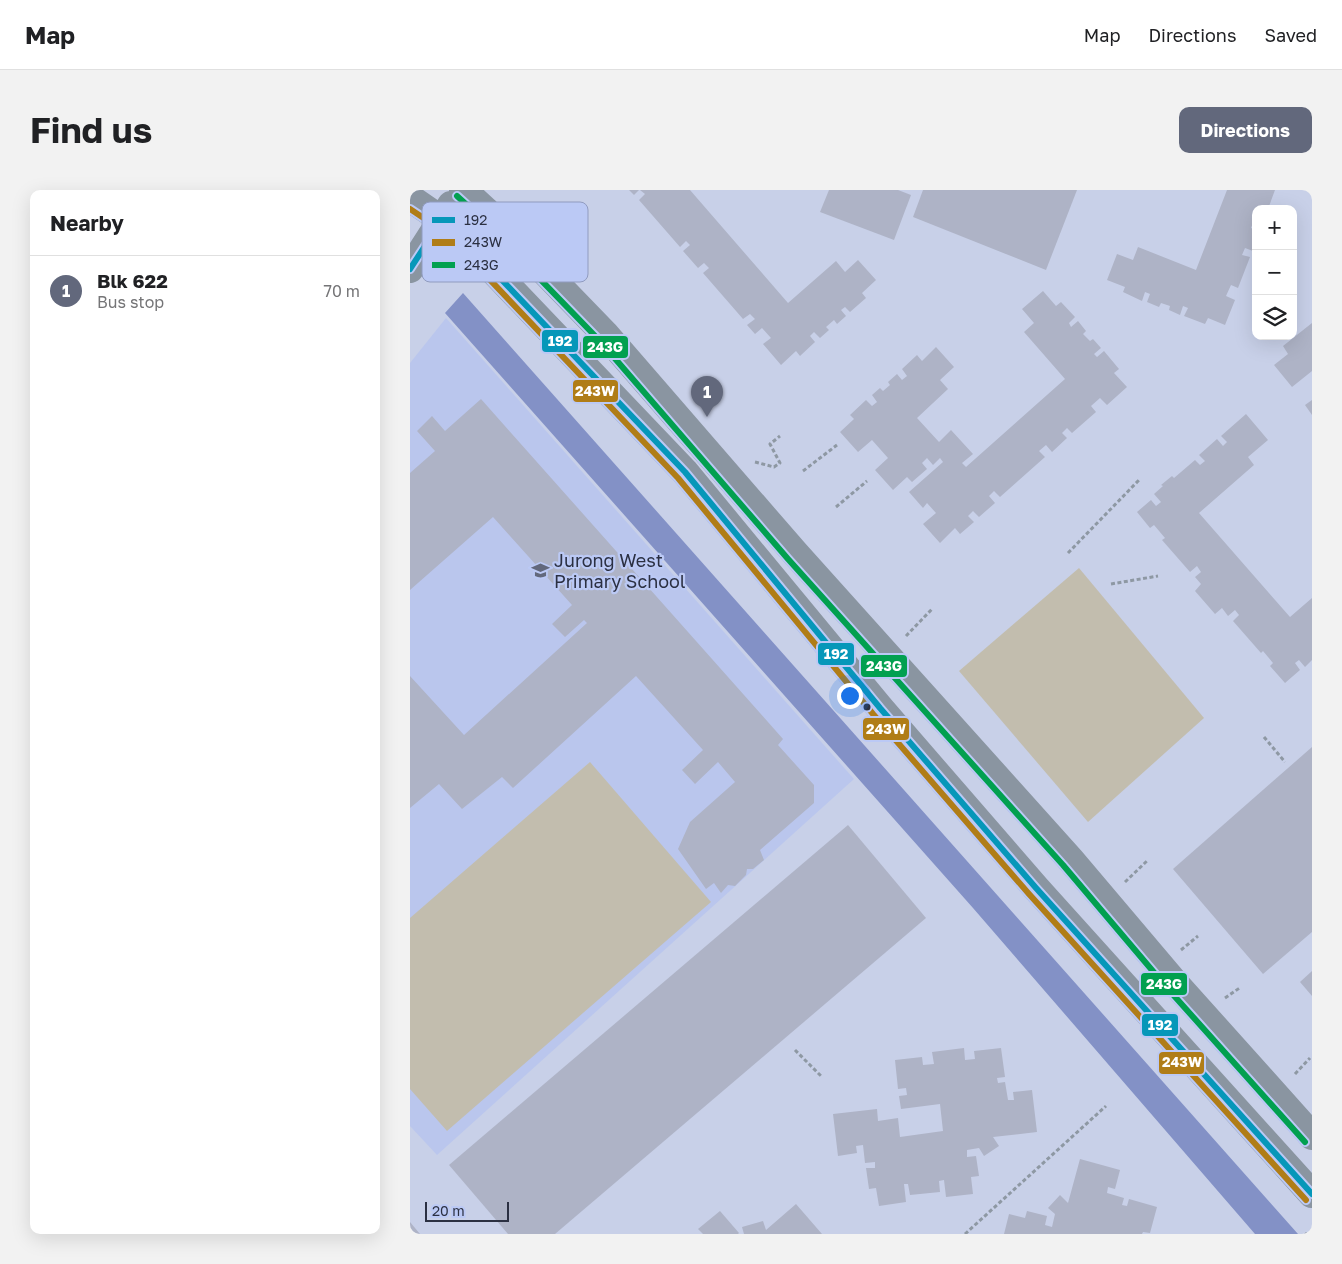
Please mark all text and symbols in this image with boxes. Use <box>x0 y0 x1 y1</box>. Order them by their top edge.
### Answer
text: Map <box>25 20 75 49</box>
text: Map <box>1084 24 1120 46</box>
text: Directions <box>1148 24 1236 46</box>
text: Saved <box>1264 24 1317 46</box>
button: Directions <box>1179 107 1312 153</box>
text: Find us <box>30 109 152 151</box>
legend <box>422 202 588 282</box>
map controls <box>1252 205 1297 340</box>
button: + <box>1252 205 1297 250</box>
text: Nearby <box>50 210 124 236</box>
text: 192 <box>464 211 487 228</box>
text: 243W <box>464 233 503 250</box>
button: − <box>1252 250 1297 295</box>
text: 243G <box>464 256 499 273</box>
text: Blk 622 <box>97 269 168 292</box>
text: 1 <box>62 281 70 301</box>
text: 70 m <box>323 281 360 301</box>
text: Bus stop <box>97 292 164 312</box>
button: layers <box>1252 295 1297 340</box>
line badge: 192 <box>541 329 579 353</box>
text: 192 <box>548 332 573 349</box>
line badge: 243G <box>582 335 629 359</box>
text: 243G <box>587 338 623 355</box>
pin: 1 <box>691 376 723 417</box>
line badge: 243W <box>572 379 619 403</box>
text: 243W <box>575 382 615 399</box>
place label: Jurong West Primary School <box>554 549 686 592</box>
school or university icon: Jurong West Primary School <box>530 561 550 581</box>
line badge: 192 <box>817 642 855 666</box>
text: 192 <box>824 645 849 662</box>
line badge: 243G <box>860 654 908 678</box>
text: 243G <box>866 657 902 674</box>
your location <box>837 683 863 709</box>
unlabelled marker <box>862 702 872 712</box>
line badge: 243W <box>862 717 910 741</box>
text: 243W <box>866 720 906 737</box>
line badge: 243G <box>1140 972 1188 996</box>
text: 243G <box>1146 975 1182 992</box>
line badge: 192 <box>1141 1013 1179 1037</box>
text: 192 <box>1148 1016 1173 1033</box>
line badge: 243W <box>1158 1051 1205 1075</box>
text: 243W <box>1162 1053 1202 1070</box>
scale bar <box>425 1199 509 1222</box>
text: 20 m <box>432 1202 465 1219</box>

